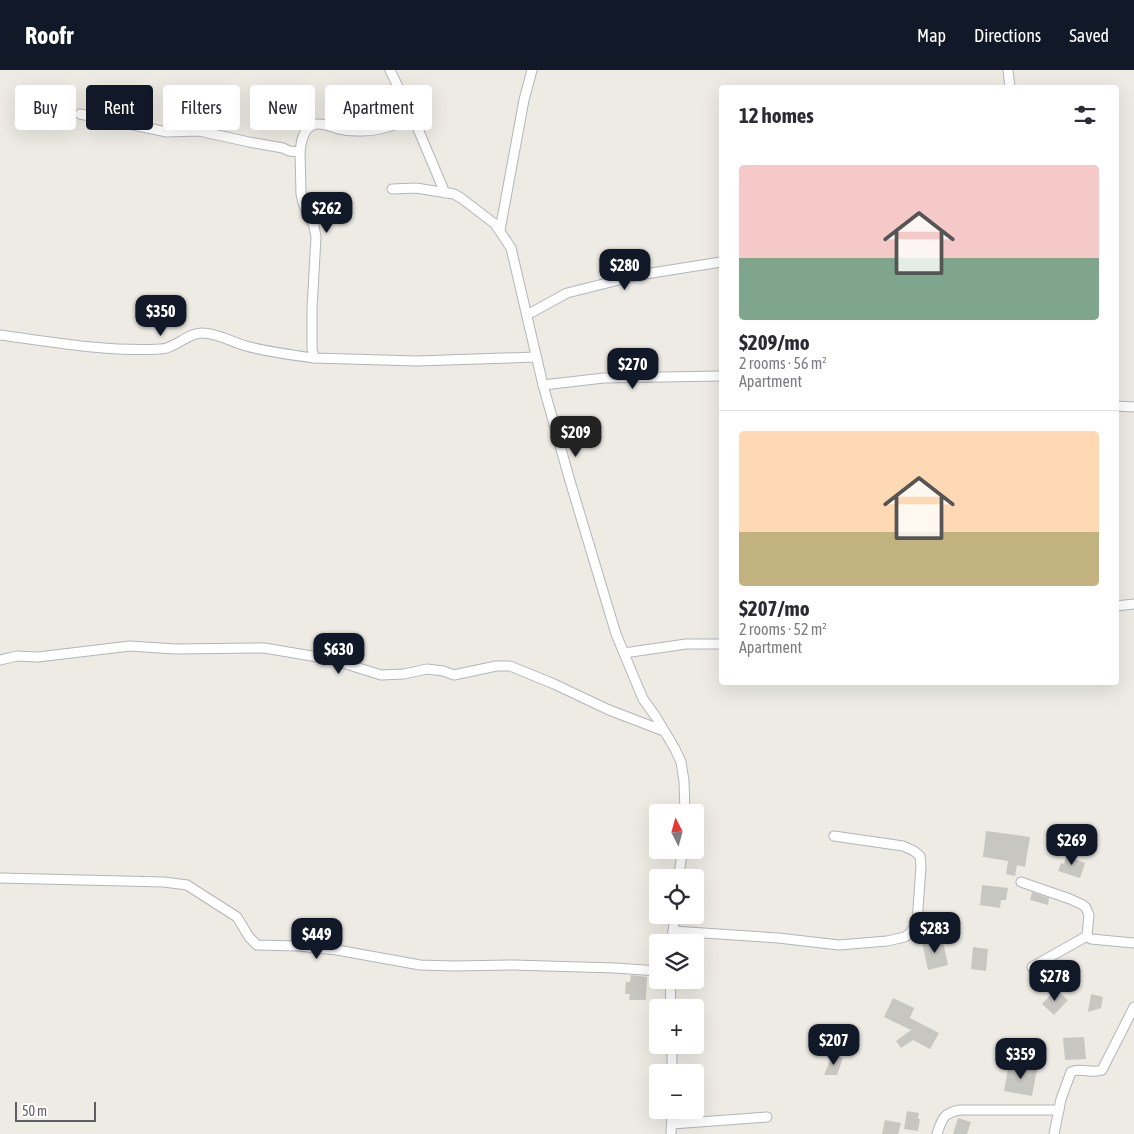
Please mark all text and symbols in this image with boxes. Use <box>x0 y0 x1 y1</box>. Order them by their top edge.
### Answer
text: Roofr <box>25 22 73 49</box>
text: Map <box>917 25 946 46</box>
text: Directions <box>974 25 1041 46</box>
text: Saved <box>1069 25 1109 46</box>
chip: Buy <box>15 85 76 130</box>
chip: Rent <box>86 85 153 130</box>
chip: Filters <box>163 85 240 130</box>
chip: New <box>250 85 315 130</box>
chip: Apartment <box>325 85 432 130</box>
icon: filters <box>1071 101 1099 129</box>
text: 12 homes <box>739 103 814 127</box>
pin: $262 <box>297 191 357 234</box>
icon: home <box>874 198 964 288</box>
text: $262 <box>312 199 342 217</box>
pin: $280 <box>595 248 655 291</box>
text: $280 <box>610 256 640 274</box>
pin: $350 <box>131 294 191 337</box>
text: $350 <box>146 302 176 320</box>
text: $209/mo <box>739 330 810 354</box>
pin: $270 <box>603 348 663 390</box>
text: 2 rooms · 56 m² <box>739 354 827 372</box>
text: $270 <box>618 355 648 373</box>
text: Apartment <box>739 372 802 390</box>
pin: $209 <box>546 416 606 458</box>
text: $209 <box>561 423 591 441</box>
icon: home <box>874 463 964 553</box>
text: $207/mo <box>739 596 810 620</box>
text: 2 rooms · 52 m² <box>739 620 827 638</box>
pin: $630 <box>309 632 369 675</box>
text: Apartment <box>739 638 802 656</box>
text: $630 <box>324 640 354 658</box>
north arrow <box>649 804 704 859</box>
map controls <box>649 804 704 1119</box>
pin: $269 <box>1042 824 1102 866</box>
text: $269 <box>1057 831 1087 849</box>
button: locate <box>649 869 704 924</box>
pin: $283 <box>905 912 965 954</box>
pin: $449 <box>287 918 347 960</box>
text: $283 <box>920 919 950 937</box>
text: $449 <box>302 925 332 943</box>
button: layers <box>649 934 704 989</box>
pin: $278 <box>1025 960 1085 1002</box>
text: $278 <box>1040 967 1070 985</box>
button: + <box>649 999 704 1054</box>
pin: $207 <box>804 1024 864 1066</box>
text: $207 <box>819 1031 849 1049</box>
pin: $359 <box>991 1038 1051 1080</box>
text: $359 <box>1006 1045 1036 1063</box>
button: − <box>649 1064 704 1119</box>
scale bar <box>15 1099 96 1122</box>
text: 50 m <box>22 1103 47 1119</box>

